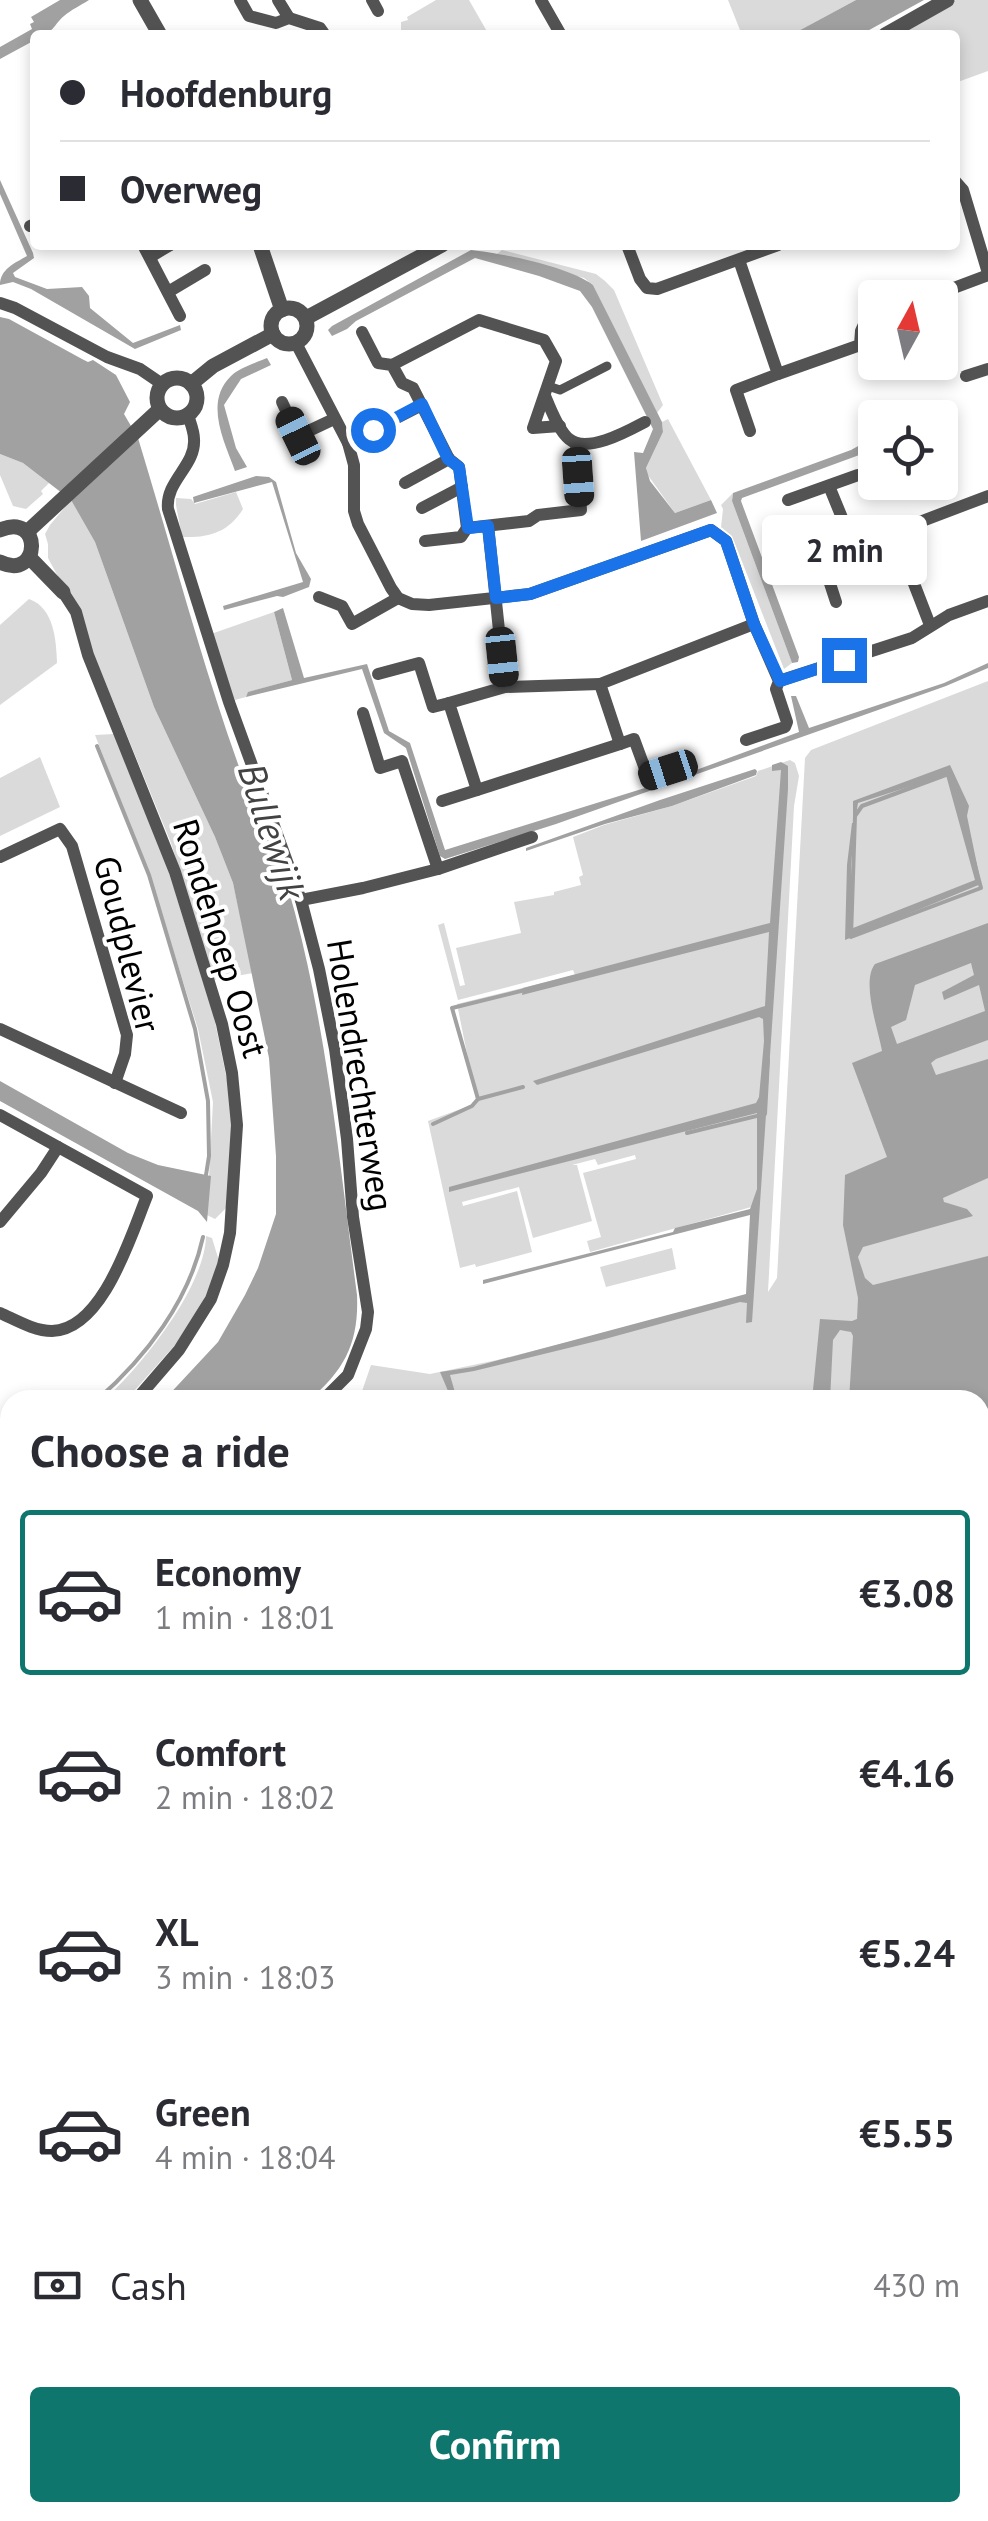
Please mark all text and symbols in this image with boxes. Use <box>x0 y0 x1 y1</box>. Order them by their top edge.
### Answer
text: Hoofdenburg <box>120 68 332 117</box>
text: Overweg <box>120 164 262 213</box>
north arrow <box>858 280 958 380</box>
map controls <box>858 280 958 500</box>
button: locate <box>858 400 958 500</box>
car <box>271 402 325 470</box>
route start <box>351 408 396 453</box>
car <box>561 446 595 508</box>
callout: 2 min <box>762 515 926 585</box>
text: 2 min <box>805 529 884 571</box>
car <box>484 626 520 688</box>
route end <box>822 638 867 683</box>
car <box>635 746 701 794</box>
water label: Bullewijk <box>228 756 319 907</box>
street label: Rondehoep Oost <box>163 813 279 1063</box>
street label: Goudplevier <box>84 851 172 1037</box>
street label: Holendrechterweg <box>317 936 405 1214</box>
text: Choose a ride <box>30 1421 290 1479</box>
text: Economy <box>155 1547 301 1596</box>
icon: car <box>35 1548 125 1638</box>
text: €3.08 <box>859 1568 955 1617</box>
text: 1 min · 18:01 <box>155 1596 335 1638</box>
text: Comfort <box>155 1727 286 1776</box>
icon: car <box>35 1728 125 1818</box>
text: €4.16 <box>859 1748 955 1797</box>
text: 2 min · 18:02 <box>155 1776 335 1818</box>
text: XL <box>155 1907 199 1956</box>
icon: car <box>35 1908 125 1998</box>
text: €5.24 <box>859 1928 955 1977</box>
text: 3 min · 18:03 <box>155 1956 335 1998</box>
text: Green <box>155 2087 251 2136</box>
icon: car <box>35 2088 125 2178</box>
text: €5.55 <box>859 2108 955 2157</box>
text: 4 min · 18:04 <box>155 2136 335 2178</box>
icon: cash <box>30 2258 85 2313</box>
text: Cash <box>110 2261 187 2310</box>
text: 430 m <box>873 2264 960 2306</box>
button: Confirm <box>30 2387 960 2502</box>

